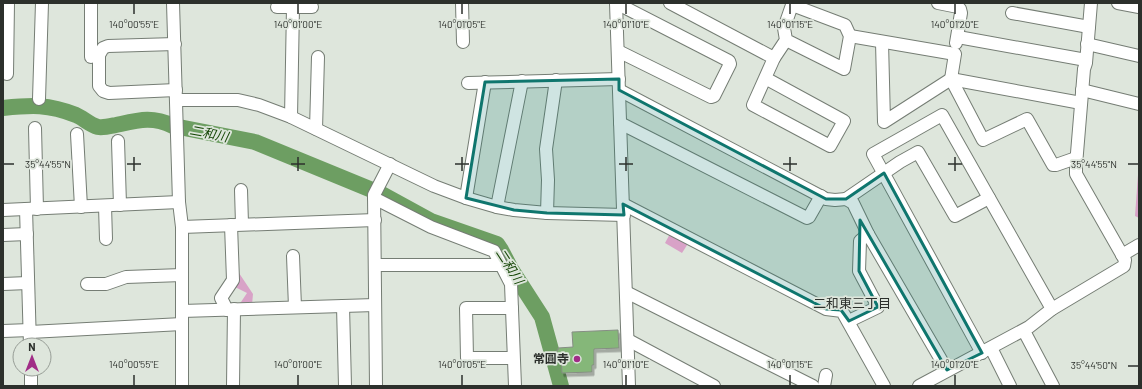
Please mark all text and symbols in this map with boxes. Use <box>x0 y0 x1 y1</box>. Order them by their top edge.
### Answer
text: 140°00'55"E <box>109 18 159 30</box>
text: 140°01'00"E <box>274 18 322 30</box>
text: 140°01'05"E <box>438 18 486 30</box>
text: 140°01'10"E <box>603 18 649 30</box>
text: 140°01'15"E <box>767 18 813 30</box>
text: 140°01'20"E <box>931 18 979 30</box>
water label: 二和川 <box>188 121 232 145</box>
text: 35°44'55"N <box>25 158 71 170</box>
text: 35°44'55"N <box>1071 158 1117 170</box>
water label: 二和川 <box>493 245 528 288</box>
district label: 二和東三丁目 <box>813 295 891 311</box>
north arrow <box>12 337 52 377</box>
text: N <box>28 340 36 353</box>
place label: 常圓寺 <box>533 351 569 365</box>
marker: 常圓寺 <box>572 354 582 364</box>
text: 140°00'55"E <box>109 358 159 370</box>
text: 140°01'00"E <box>274 358 322 370</box>
text: 140°01'05"E <box>438 358 486 370</box>
text: 140°01'10"E <box>603 358 649 370</box>
text: 140°01'15"E <box>767 358 813 370</box>
text: 140°01'20"E <box>931 358 979 370</box>
text: 35°44'50"N <box>1071 359 1117 371</box>

